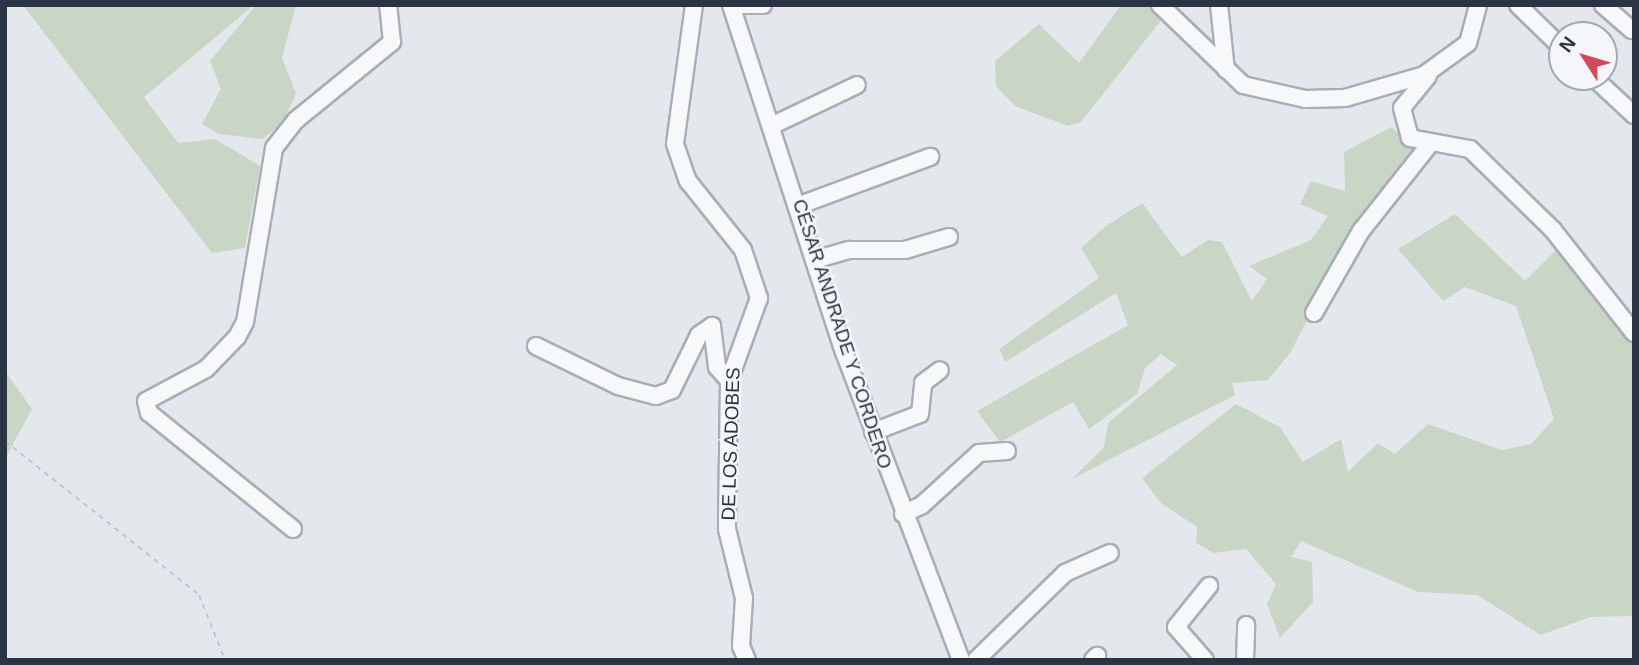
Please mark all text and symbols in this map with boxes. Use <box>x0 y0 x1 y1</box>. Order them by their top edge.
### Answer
north arrow <box>1548 21 1618 91</box>
text: N <box>1555 32 1580 56</box>
street label: CÉSAR ANDRADE Y CORDERO <box>787 195 897 473</box>
street label: DE LOS ADOBES <box>717 367 745 521</box>

